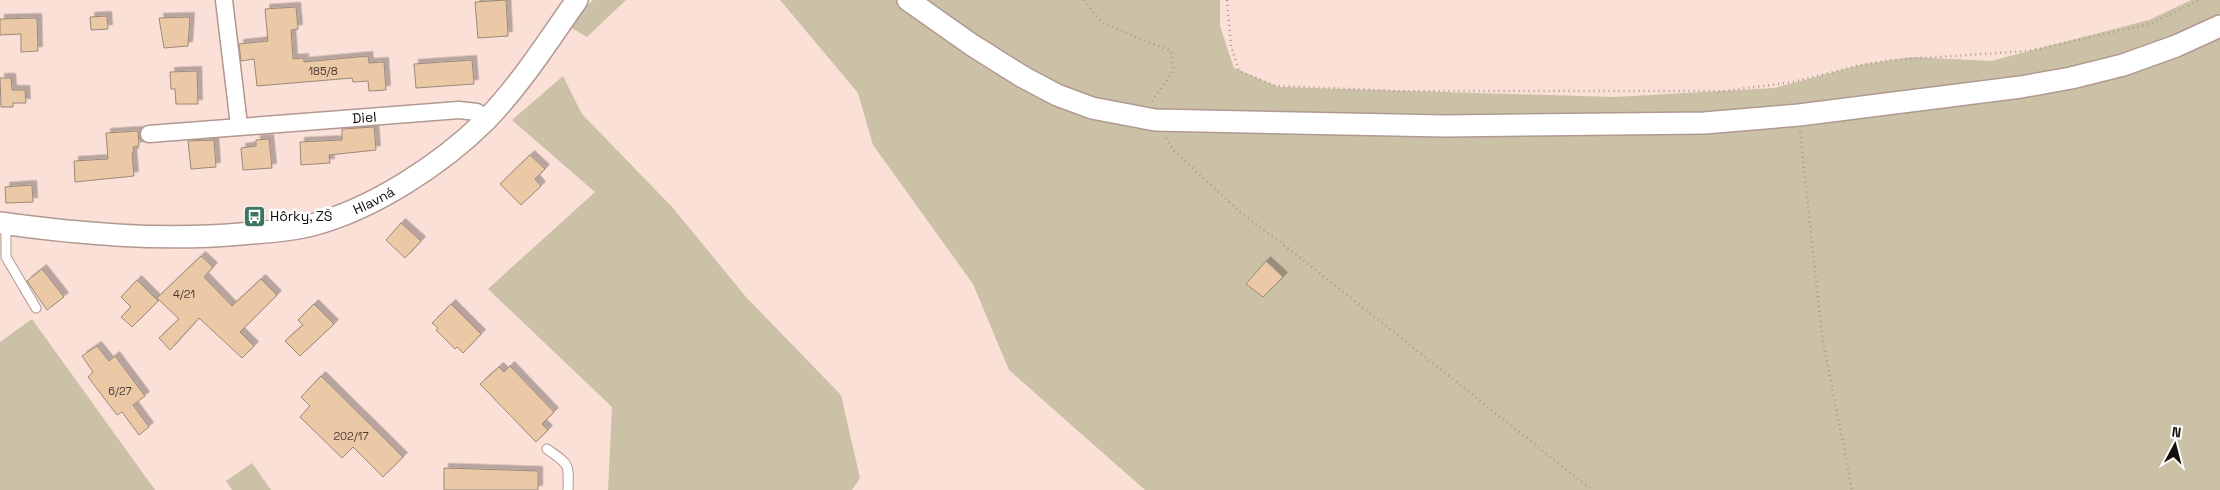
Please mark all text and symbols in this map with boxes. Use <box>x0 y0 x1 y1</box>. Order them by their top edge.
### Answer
house number: 185/8 <box>309 64 338 78</box>
street label: Diel <box>351 107 377 127</box>
street label: Hlavná <box>350 182 398 218</box>
bus stop icon: Hôrky, ZŠ <box>242 204 266 228</box>
place label: Hôrky, ZŠ <box>270 207 332 225</box>
house number: 4/21 <box>173 287 195 301</box>
house number: 6/27 <box>108 384 132 398</box>
north arrow <box>2150 420 2200 470</box>
text: N <box>2171 423 2182 442</box>
house number: 202/17 <box>333 429 369 443</box>

